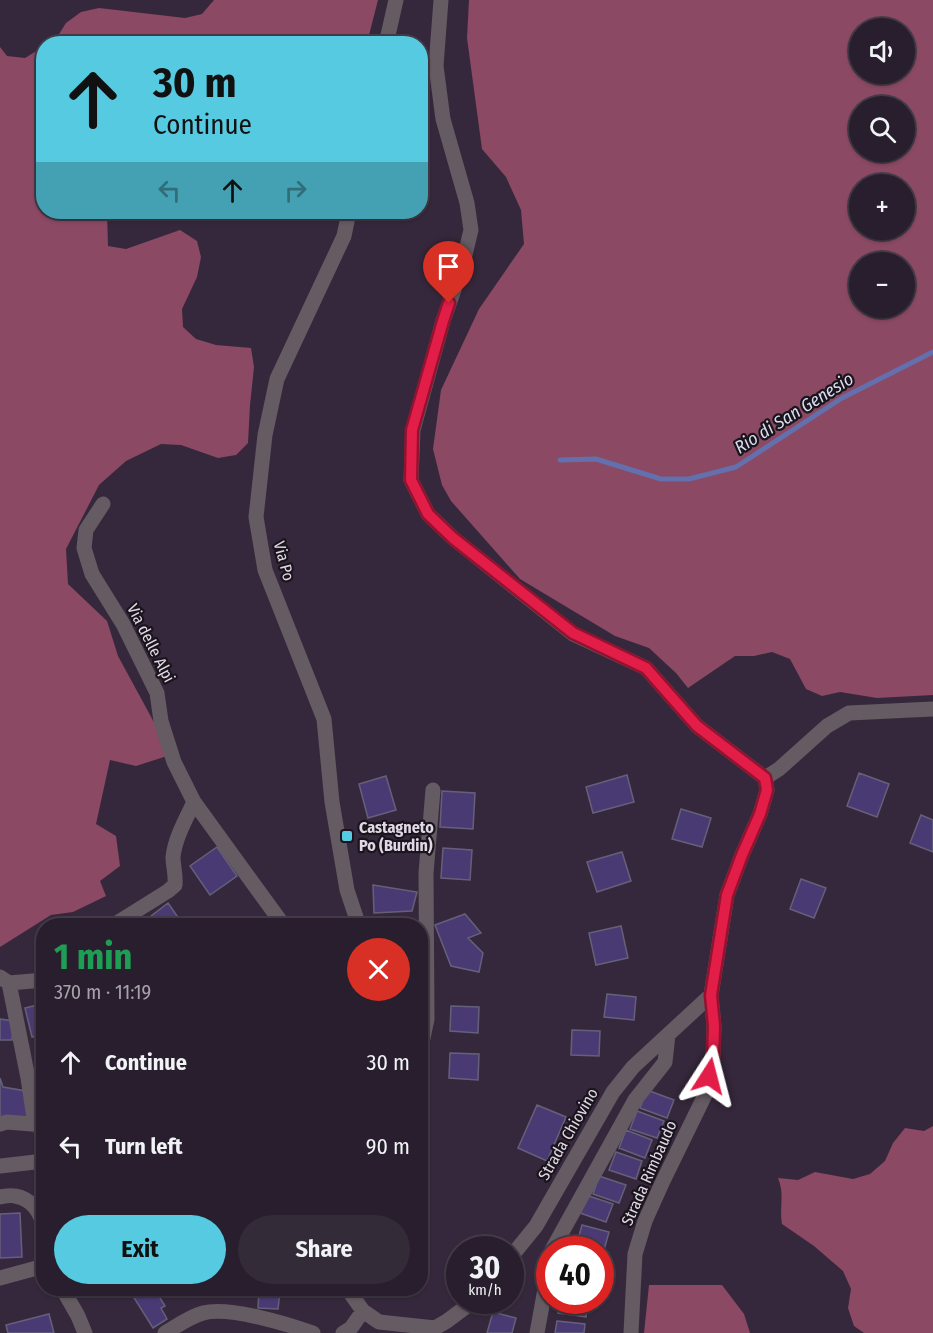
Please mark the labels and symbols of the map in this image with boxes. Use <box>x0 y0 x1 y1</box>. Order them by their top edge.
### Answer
pin <box>423 241 474 303</box>
water label: Rio di San Genesio <box>730 368 858 458</box>
street label: Via Po <box>270 539 298 583</box>
street label: Via delle Alpi <box>123 601 179 685</box>
place label: Castagneto Po (Burdin) <box>359 818 434 855</box>
marker: Castagneto Po (Burdin) <box>340 829 354 843</box>
position arrow <box>677 1044 741 1108</box>
street label: Strada Chiovino <box>534 1085 602 1183</box>
street label: Strada Rimbaudo <box>617 1118 681 1228</box>
speed limit sign: 40 <box>536 1236 614 1314</box>

